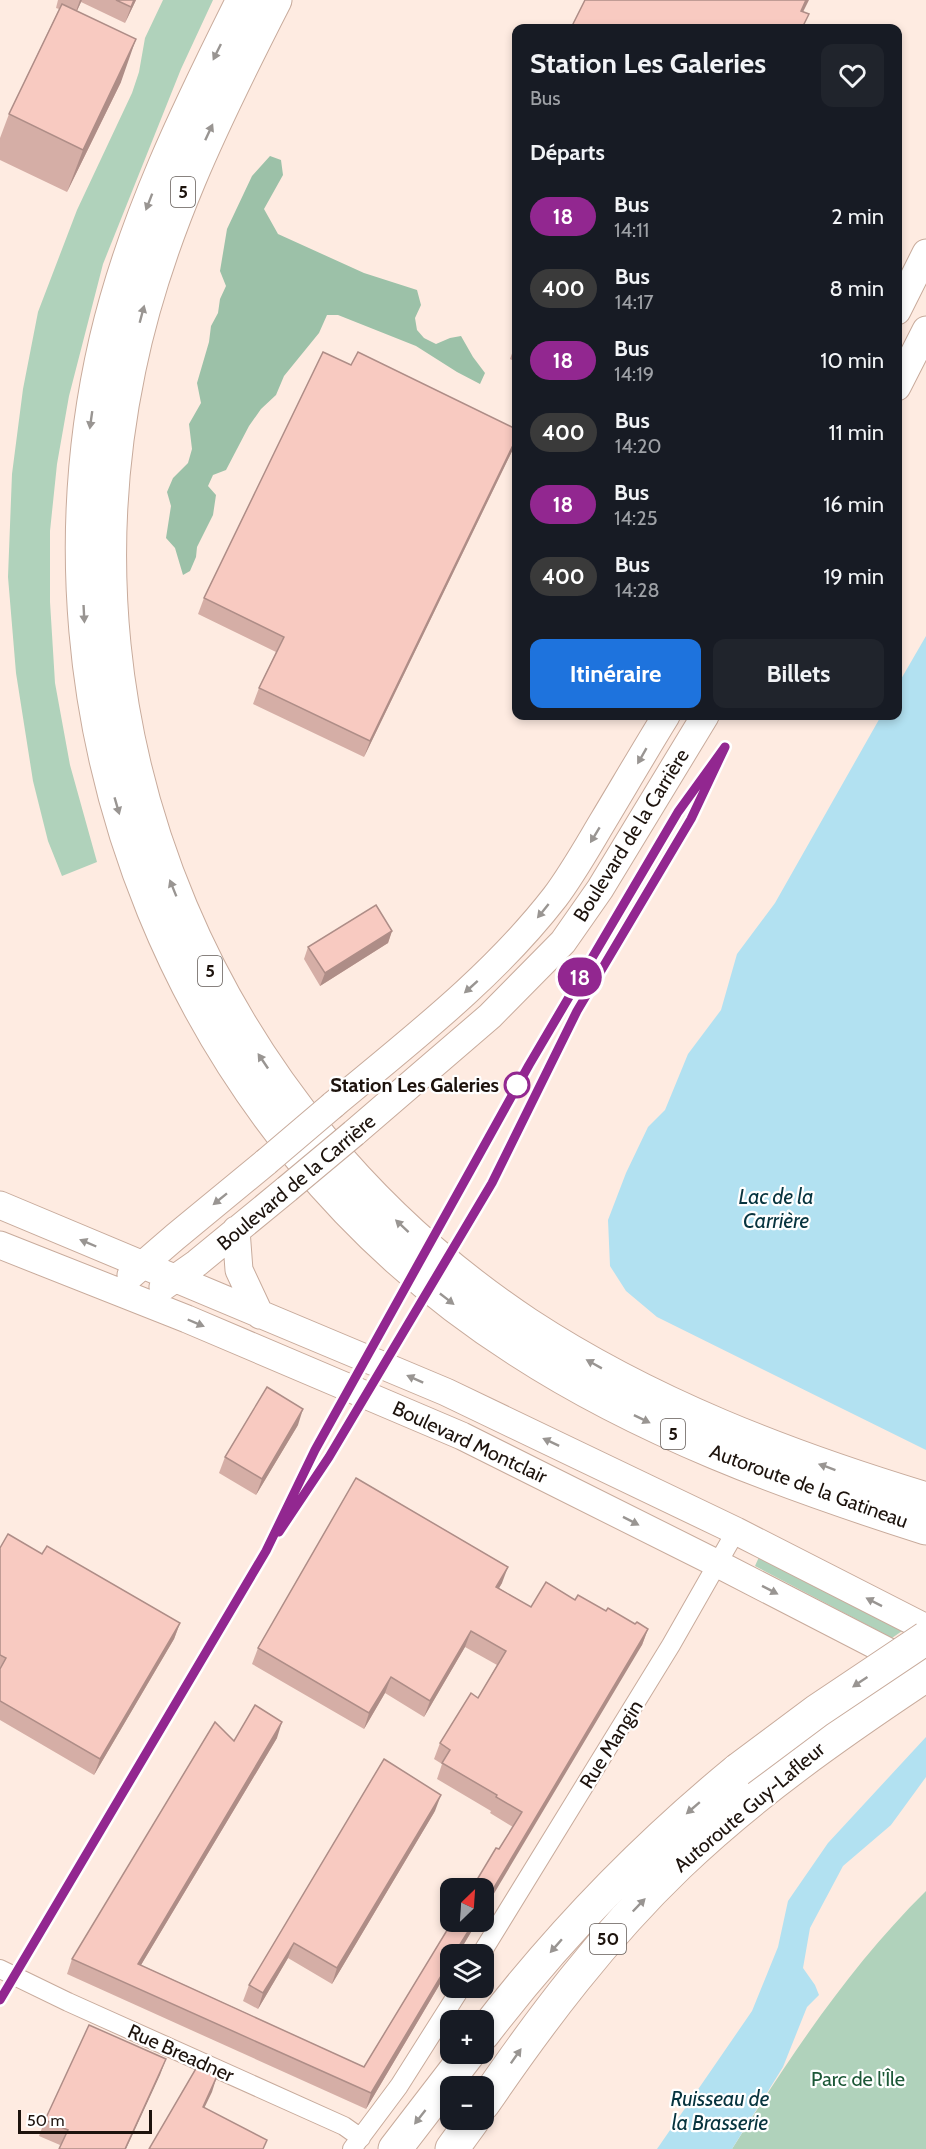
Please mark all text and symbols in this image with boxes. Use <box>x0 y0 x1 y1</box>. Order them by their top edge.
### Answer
one-way arrow <box>212 44 222 61</box>
button: heart <box>821 44 884 107</box>
text: Station Les Galeries <box>530 46 766 80</box>
text: Bus <box>530 86 561 110</box>
one-way arrow <box>205 123 214 140</box>
text: Départs <box>530 139 605 166</box>
road number: 5 <box>171 177 195 207</box>
text: Bus <box>614 191 649 218</box>
one-way arrow <box>144 193 153 211</box>
text: 2 min <box>831 203 884 230</box>
text: 18 <box>553 204 573 229</box>
text: 14:11 <box>614 218 649 242</box>
text: Bus <box>615 263 650 290</box>
text: 8 min <box>829 275 884 302</box>
text: 400 <box>542 276 585 301</box>
text: 14:17 <box>615 290 654 314</box>
one-way arrow <box>138 305 147 323</box>
text: Bus <box>614 335 649 362</box>
text: 10 min <box>820 347 884 374</box>
text: 18 <box>553 348 573 373</box>
text: 14:19 <box>614 362 654 386</box>
text: Bus <box>615 407 650 434</box>
one-way arrow <box>87 410 96 429</box>
text: 11 min <box>828 419 884 446</box>
text: 400 <box>542 420 585 445</box>
text: 14:20 <box>615 434 661 458</box>
text: Bus <box>614 479 649 506</box>
text: 16 min <box>823 491 884 518</box>
text: 18 <box>553 492 573 517</box>
text: 14:25 <box>614 506 658 530</box>
text: Bus <box>615 551 650 578</box>
text: 19 min <box>823 563 884 590</box>
text: 400 <box>542 564 585 589</box>
text: 14:28 <box>615 578 660 602</box>
one-way arrow <box>80 605 89 624</box>
button: Itinéraire <box>530 639 701 708</box>
button: Billets <box>713 639 884 708</box>
street label: Boulevard de la Carrière <box>568 744 694 926</box>
one-way arrow <box>637 748 648 764</box>
one-way arrow <box>113 797 122 815</box>
one-way arrow <box>589 827 600 843</box>
one-way arrow <box>168 879 178 897</box>
one-way arrow <box>537 903 550 918</box>
road number: 5 <box>198 956 222 986</box>
line badge: 18 <box>553 958 607 996</box>
text: 18 <box>570 965 590 990</box>
one-way arrow <box>464 980 479 993</box>
one-way arrow <box>257 1054 269 1070</box>
marker: Station Les Galeries <box>504 1072 530 1098</box>
place label: Station Les Galeries <box>330 1073 499 1097</box>
street label: Boulevard de la Carrière <box>212 1109 380 1255</box>
water label: Lac de la Carrière <box>738 1184 814 1233</box>
one-way arrow <box>213 1192 228 1205</box>
one-way arrow <box>395 1220 410 1233</box>
one-way arrow <box>78 1238 96 1248</box>
one-way arrow <box>440 1293 455 1305</box>
one-way arrow <box>187 1318 205 1328</box>
one-way arrow <box>585 1359 602 1369</box>
one-way arrow <box>406 1374 423 1383</box>
street label: Boulevard Montclair <box>389 1396 552 1489</box>
one-way arrow <box>633 1414 650 1424</box>
road number: 5 <box>661 1419 685 1449</box>
one-way arrow <box>542 1437 559 1446</box>
street label: Autoroute de la Gatineau <box>707 1439 911 1533</box>
one-way arrow <box>818 1462 836 1472</box>
one-way arrow <box>623 1516 640 1525</box>
one-way arrow <box>761 1586 778 1595</box>
one-way arrow <box>865 1597 883 1607</box>
one-way arrow <box>852 1676 868 1687</box>
street label: Rue Mangin <box>574 1695 648 1793</box>
street label: Autoroute Guy-Lafleur <box>669 1737 830 1877</box>
one-way arrow <box>686 1801 701 1814</box>
north arrow <box>440 1878 494 1932</box>
map controls <box>440 1878 494 2130</box>
one-way arrow <box>632 1897 646 1912</box>
road number: 50 <box>590 1924 626 1954</box>
one-way arrow <box>550 1938 563 1953</box>
button: layers <box>440 1944 494 1998</box>
button: + <box>440 2010 494 2064</box>
street label: Rue Breadner <box>124 2019 238 2087</box>
one-way arrow <box>510 2048 521 2064</box>
park label: Parc de l'Île <box>811 2067 905 2091</box>
button: − <box>440 2076 494 2130</box>
water label: Ruisseau de la Brasserie <box>671 2086 770 2135</box>
scale bar <box>18 2107 152 2134</box>
one-way arrow <box>414 2109 426 2124</box>
text: 50 m <box>27 2111 64 2130</box>

